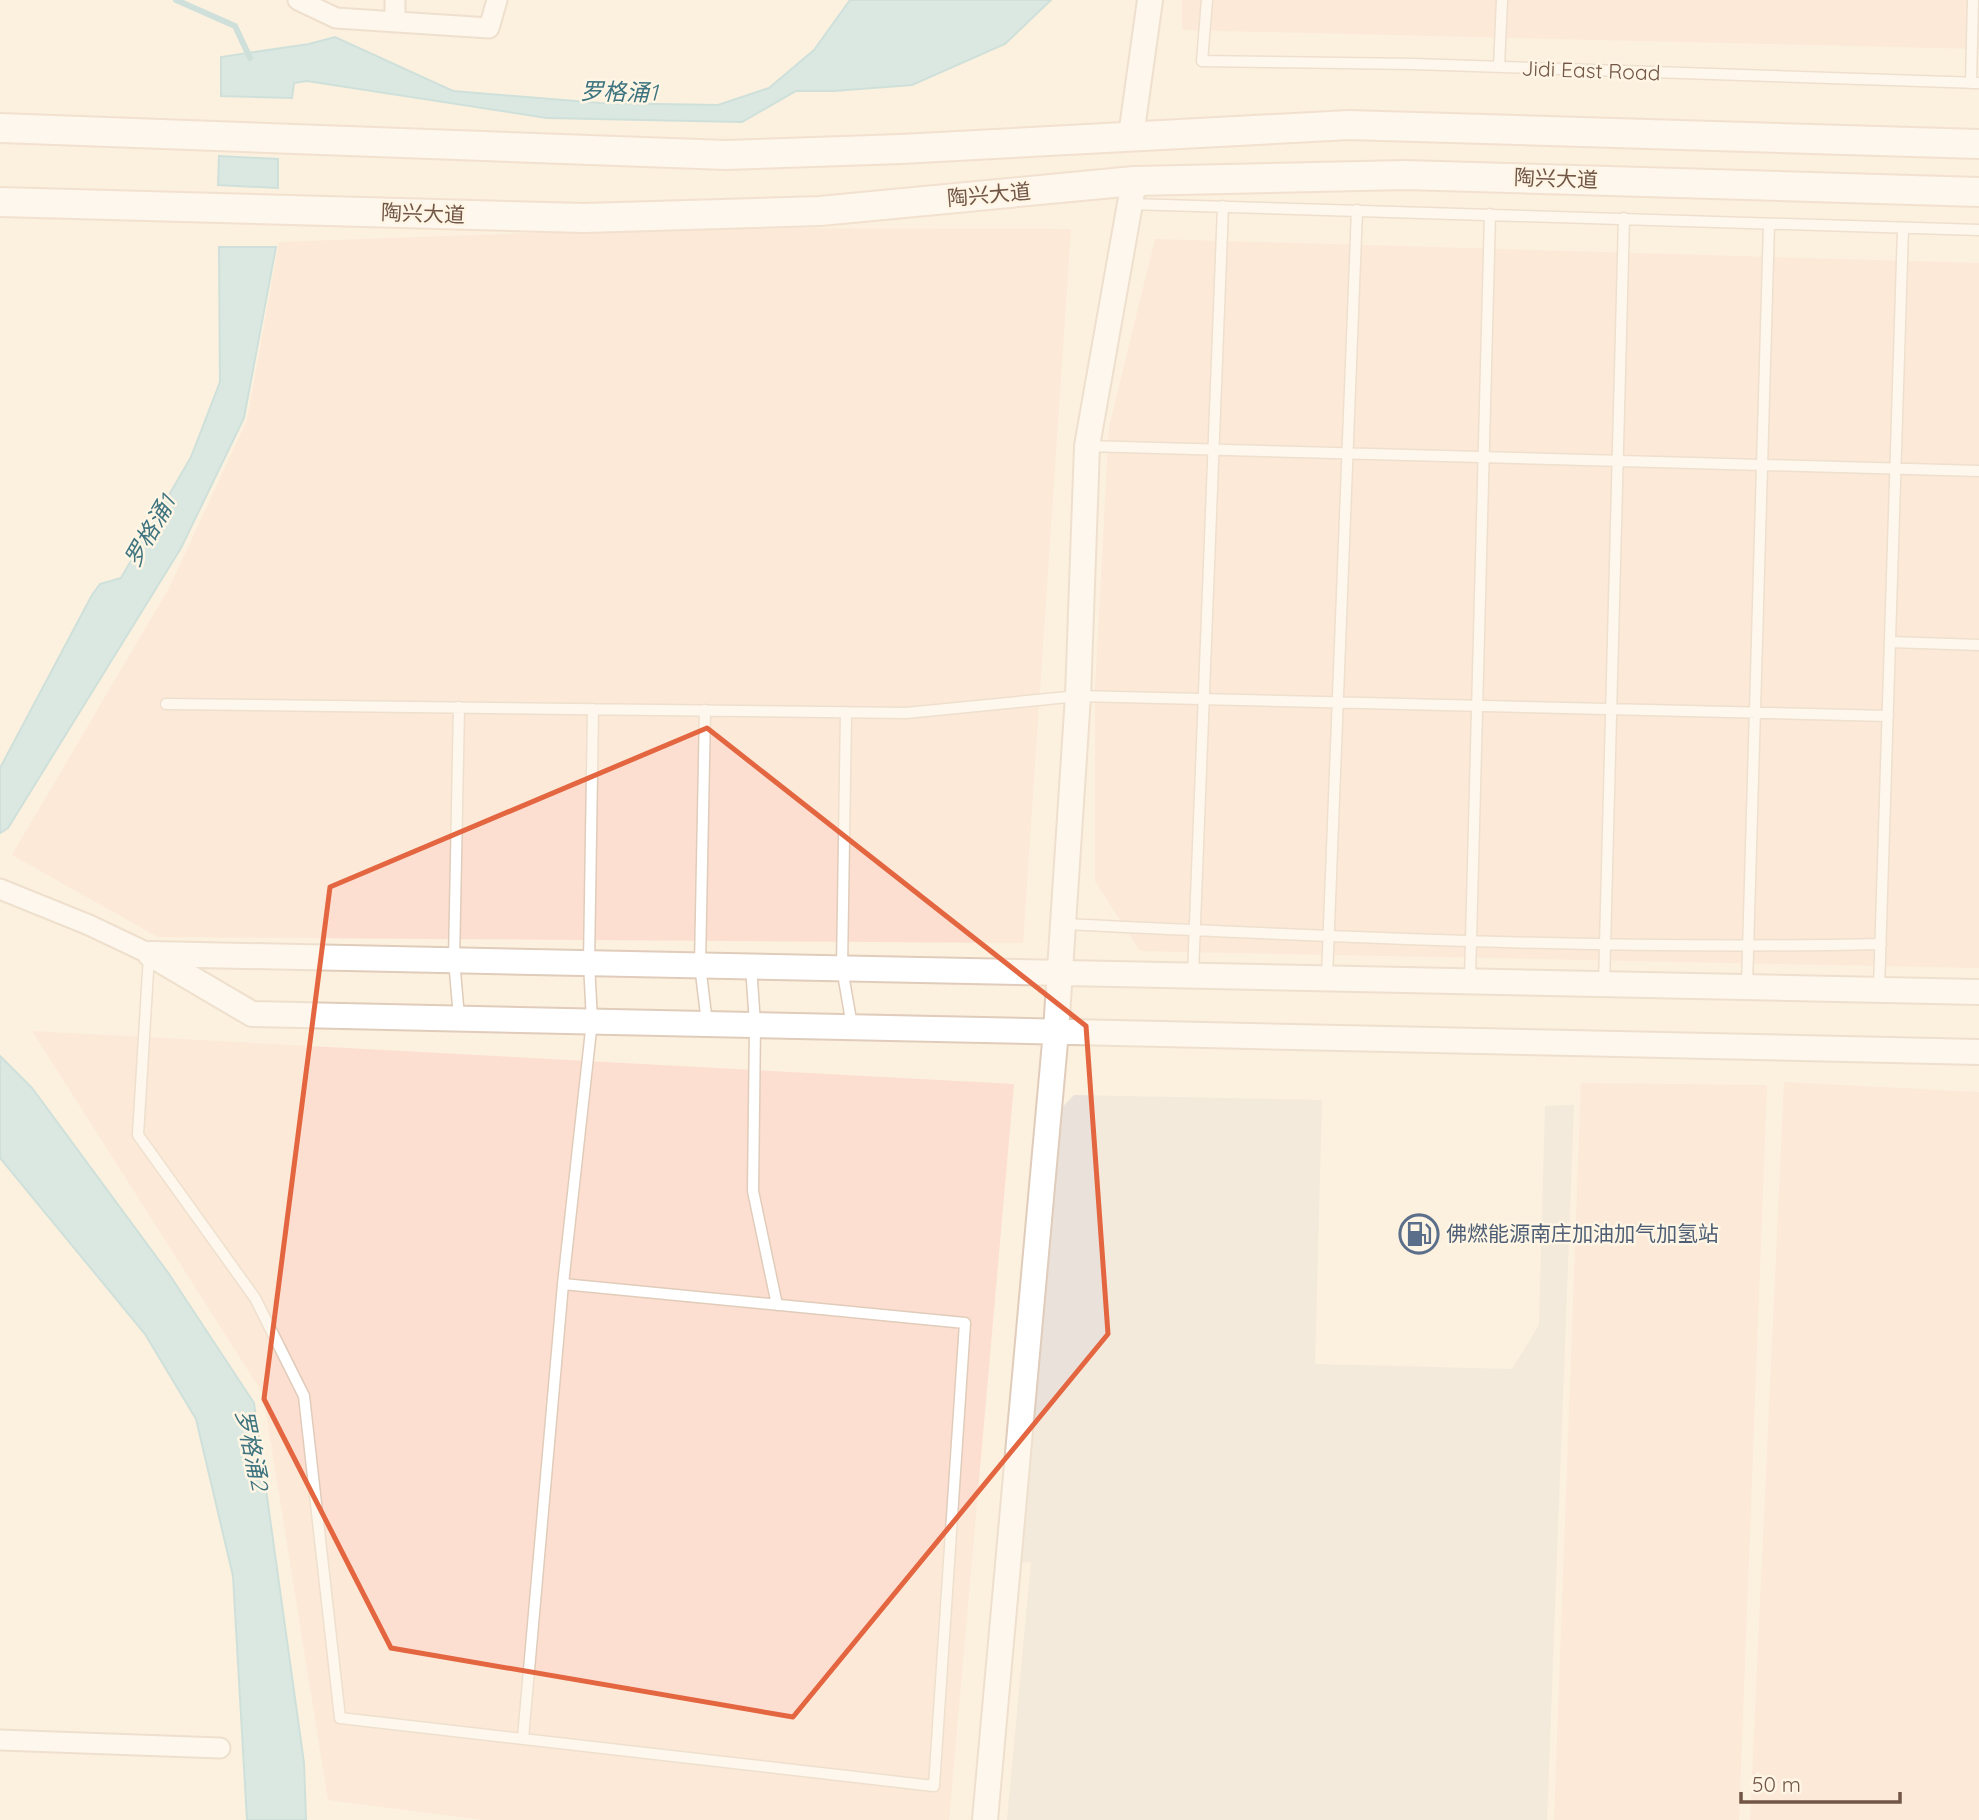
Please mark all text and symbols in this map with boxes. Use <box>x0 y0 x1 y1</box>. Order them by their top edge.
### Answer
street label: Jidi East Road <box>1521 55 1661 85</box>
water label: 罗格涌1 <box>580 76 659 107</box>
street label: 陶兴大道 <box>1514 164 1598 192</box>
street label: 陶兴大道 <box>946 177 1032 211</box>
street label: 陶兴大道 <box>381 199 465 227</box>
water label: 罗格涌1 <box>118 489 182 572</box>
fuel station icon: 佛燃能源南庄加油加气加氢站 <box>1398 1213 1440 1255</box>
place label: 佛燃能源南庄加油加气加氢站 <box>1446 1220 1719 1246</box>
water label: 罗格涌2 <box>230 1407 276 1495</box>
scale bar <box>1741 1760 1900 1804</box>
text: 50 m <box>1752 1771 1801 1797</box>

